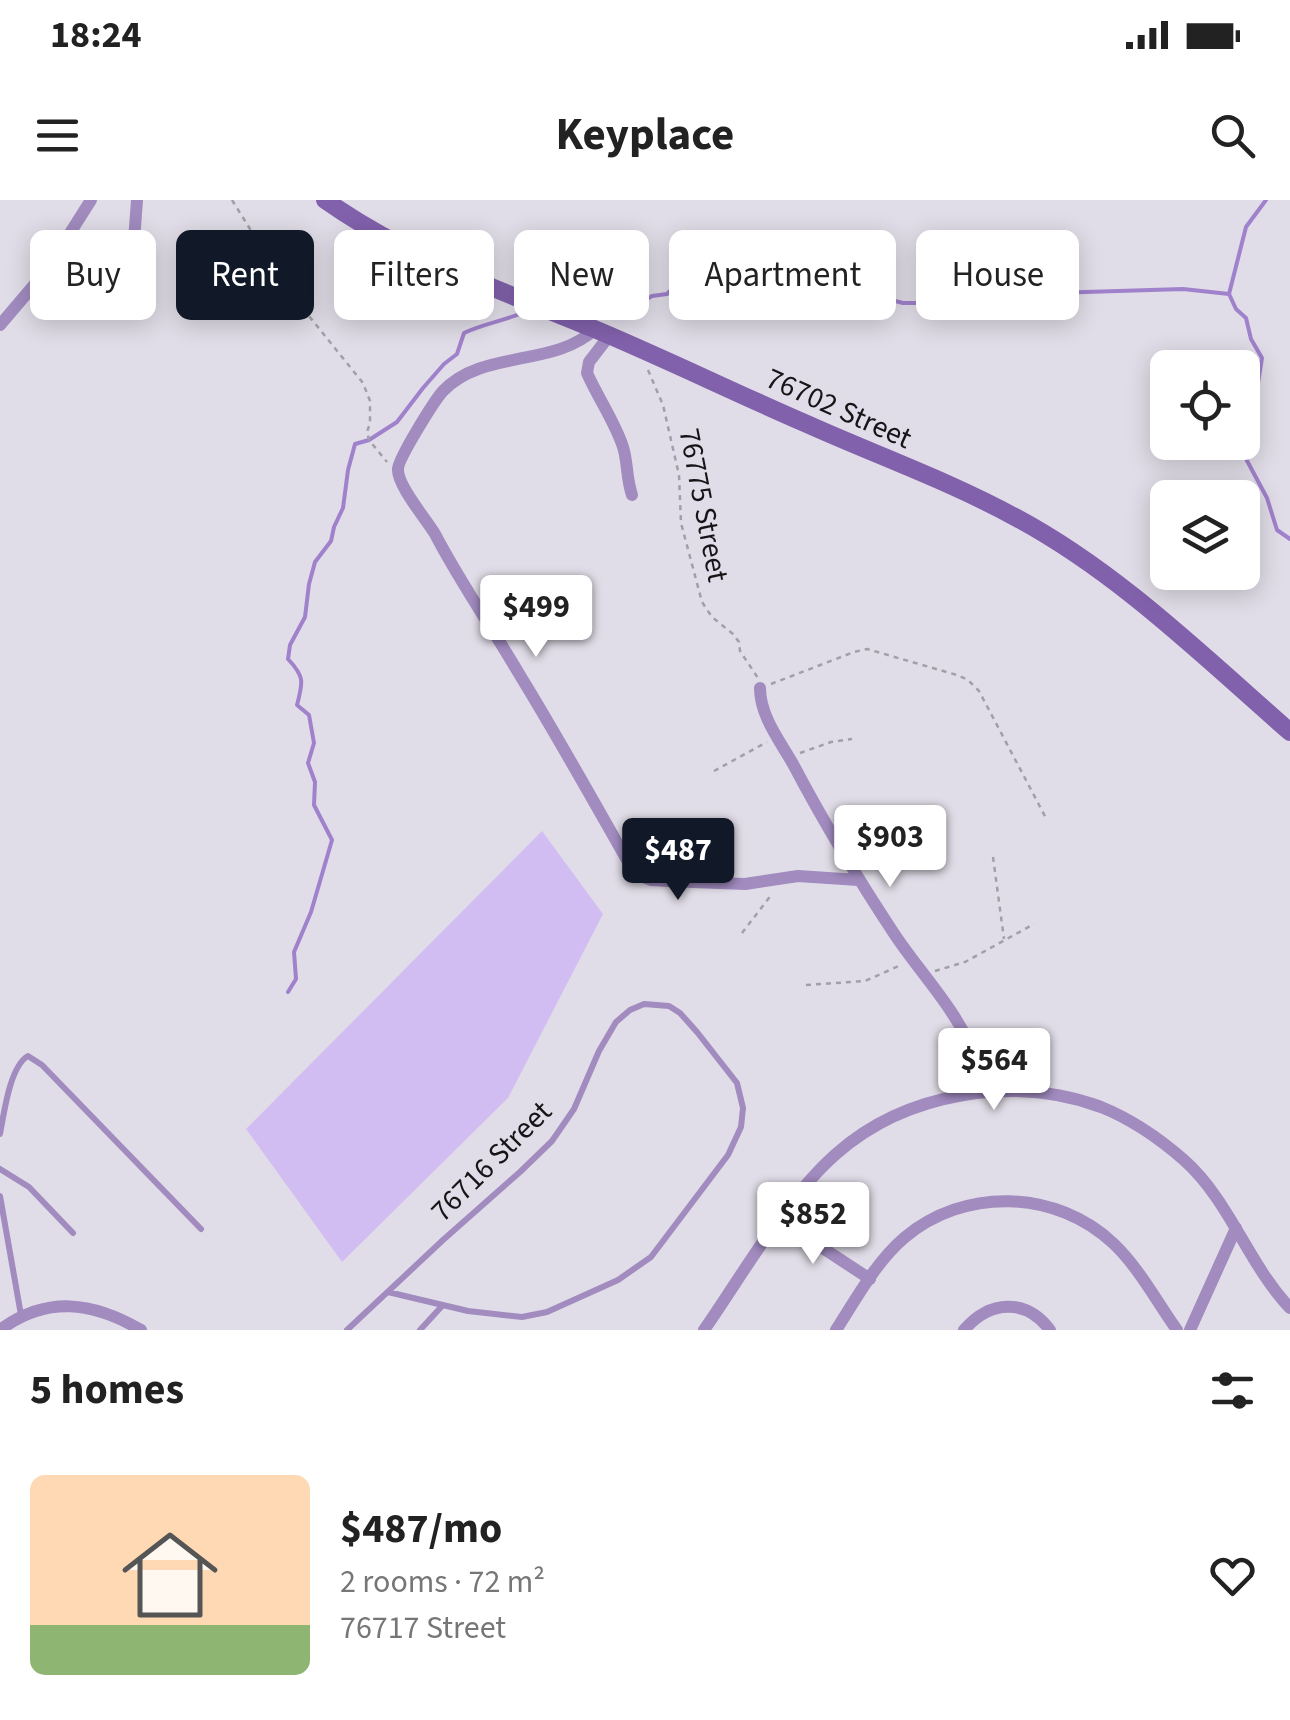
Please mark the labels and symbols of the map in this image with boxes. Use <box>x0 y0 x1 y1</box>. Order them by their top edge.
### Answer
street label: 76702 Street <box>759 357 919 460</box>
street label: 76775 Street <box>668 425 739 586</box>
pin: $499 <box>477 575 595 660</box>
pin: $903 <box>831 805 949 890</box>
pin: $487 <box>619 818 737 903</box>
pin: $564 <box>935 1028 1053 1113</box>
street label: 76716 Street <box>421 1091 562 1232</box>
pin: $852 <box>754 1182 872 1267</box>

